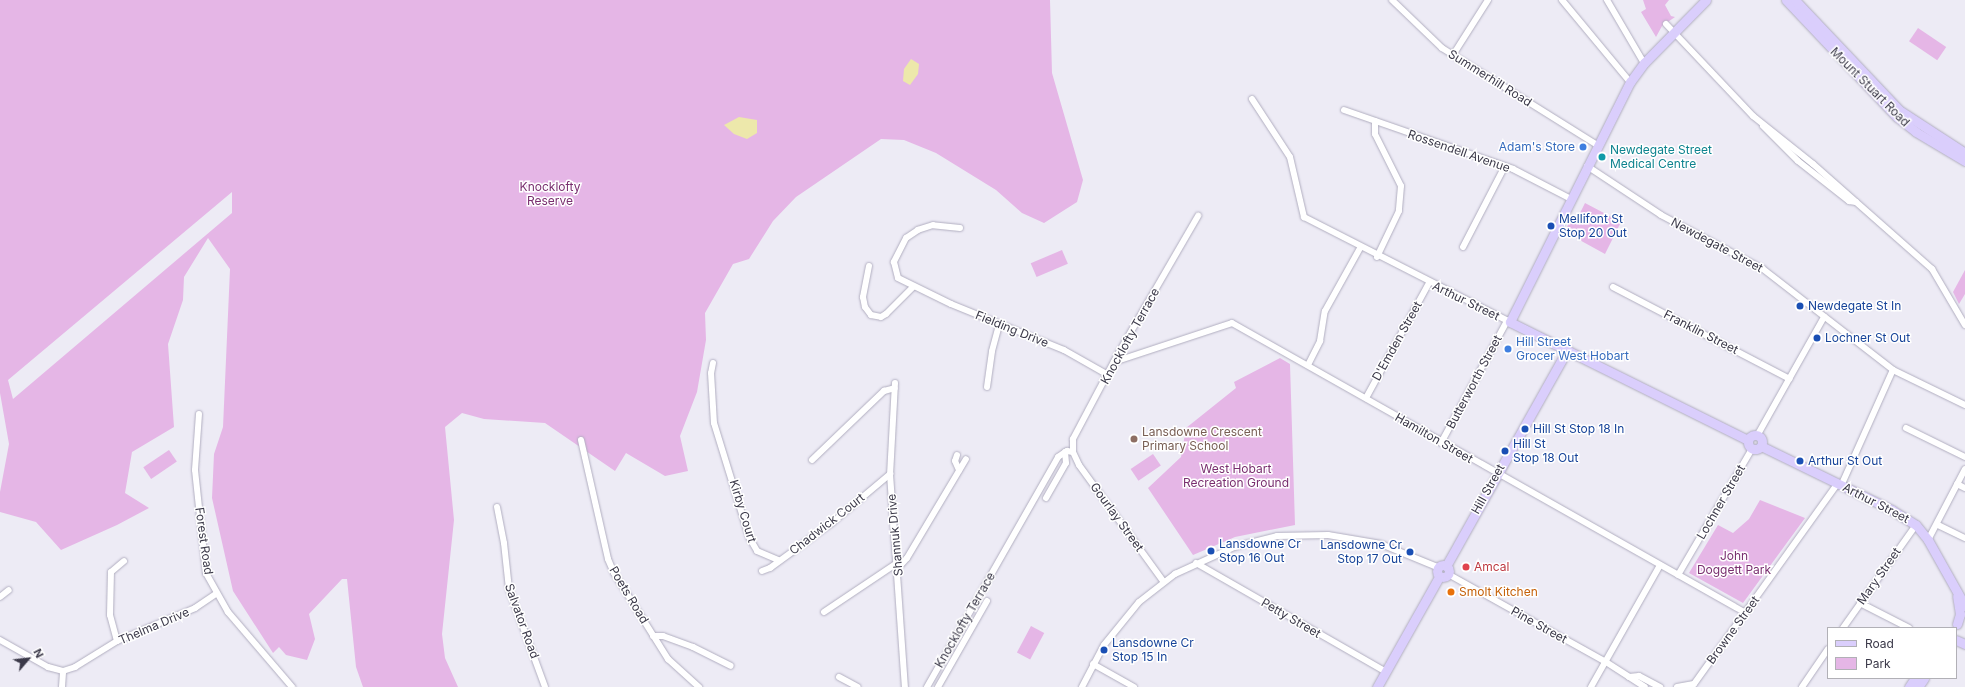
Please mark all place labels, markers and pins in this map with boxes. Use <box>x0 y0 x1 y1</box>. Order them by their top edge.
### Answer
place label: Adam's Store <box>1499 140 1575 154</box>
marker: Adam's Store <box>1578 142 1588 152</box>
place label: Newdegate Street Medical Centre <box>1610 143 1712 171</box>
marker: Newdegate Street Medical Centre <box>1597 152 1607 162</box>
place label: Mellifont St Stop 20 Out <box>1559 212 1627 240</box>
marker: Mellifont St Stop 20 Out <box>1546 221 1556 231</box>
place label: Newdegate St In <box>1808 299 1901 313</box>
marker: Newdegate St In <box>1795 301 1805 311</box>
place label: Lochner St Out <box>1825 331 1910 345</box>
marker: Lochner St Out <box>1812 333 1822 343</box>
place label: Hill Street Grocer West Hobart <box>1516 335 1629 363</box>
marker: Hill Street Grocer West Hobart <box>1503 344 1513 354</box>
place label: Hill St Stop 18 In <box>1533 422 1624 436</box>
marker: Hill St Stop 18 In <box>1520 424 1530 434</box>
place label: Lansdowne Crescent Primary School <box>1142 425 1262 453</box>
marker: Lansdowne Crescent Primary School <box>1129 434 1139 444</box>
place label: Hill St Stop 18 Out <box>1513 437 1578 465</box>
marker: Hill St Stop 18 Out <box>1500 446 1510 456</box>
place label: Arthur St Out <box>1808 454 1882 468</box>
marker: Arthur St Out <box>1795 456 1805 466</box>
place label: Lansdowne Cr Stop 16 Out <box>1219 537 1301 565</box>
place label: Lansdowne Cr Stop 17 Out <box>1320 538 1402 566</box>
marker: Lansdowne Cr Stop 16 Out <box>1206 546 1216 556</box>
marker: Lansdowne Cr Stop 17 Out <box>1405 547 1415 557</box>
place label: Amcal <box>1474 560 1509 574</box>
marker: Amcal <box>1461 562 1471 572</box>
place label: Smolt Kitchen <box>1459 585 1538 599</box>
marker: Smolt Kitchen <box>1446 587 1456 597</box>
place label: Lansdowne Cr Stop 15 In <box>1112 636 1194 664</box>
marker: Lansdowne Cr Stop 15 In <box>1099 645 1109 655</box>

